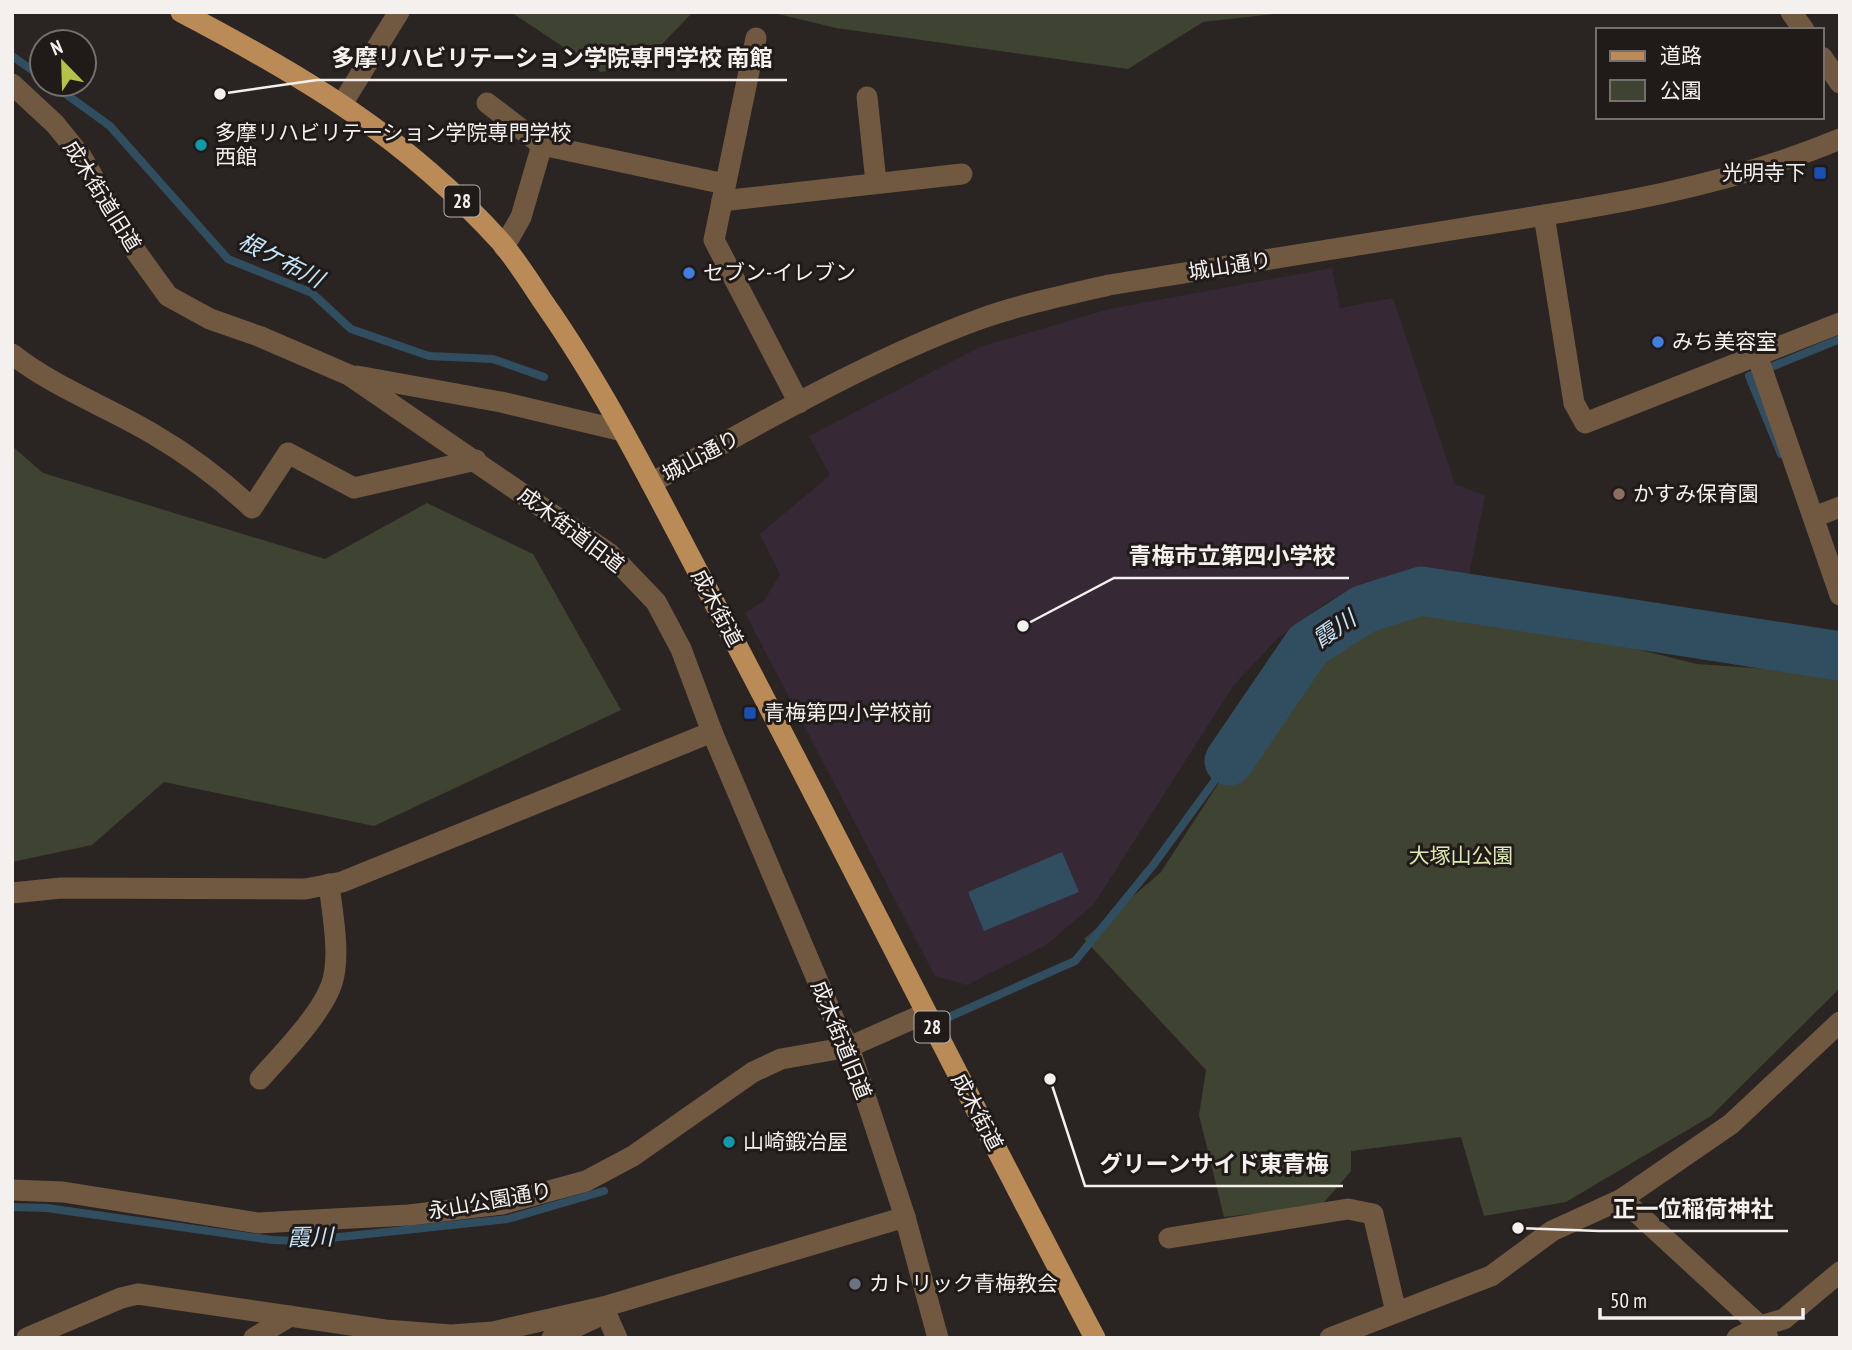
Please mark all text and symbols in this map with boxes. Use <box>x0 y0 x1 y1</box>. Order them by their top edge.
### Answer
north arrow <box>28 28 98 98</box>
legend <box>1596 28 1824 119</box>
text: N <box>47 34 66 60</box>
callout: 多摩リハビリテーション学院専門学校 南館 <box>317 36 787 80</box>
text: 道路 <box>1660 42 1702 69</box>
text: 多摩リハビリテーション学院専門学校 南館 <box>331 43 773 72</box>
text: 公園 <box>1660 77 1702 104</box>
place label: 多摩リハビリテーション学院専門学校 西館 <box>215 119 572 170</box>
street label: 成木街道旧道 <box>58 135 147 256</box>
marker: 多摩リハビリテーション学院専門学校 西館 <box>193 137 209 153</box>
place label: 光明寺下 <box>1722 159 1806 186</box>
marker: 光明寺下 <box>1812 165 1828 181</box>
road number: 28 <box>444 186 480 216</box>
water label: 根ケ布川 <box>234 226 331 295</box>
street label: 城山通り <box>1186 246 1274 285</box>
place label: セブン-イレブン <box>703 259 856 286</box>
marker: セブン-イレブン <box>681 265 697 281</box>
place label: みち美容室 <box>1672 328 1777 355</box>
marker: みち美容室 <box>1650 334 1666 350</box>
street label: 城山通り <box>657 424 744 487</box>
place label: かすみ保育園 <box>1633 480 1759 507</box>
street label: 成木街道旧道 <box>513 481 630 578</box>
marker: かすみ保育園 <box>1611 486 1627 502</box>
callout: 青梅市立第四小学校 <box>1114 534 1349 578</box>
text: 青梅市立第四小学校 <box>1129 541 1336 570</box>
street label: 成木街道 <box>686 564 749 651</box>
water label: 霞川 <box>1307 602 1363 653</box>
place label: 青梅第四小学校前 <box>764 699 932 726</box>
marker: 青梅第四小学校前 <box>742 705 758 721</box>
park label: 大塚山公園 <box>1409 842 1514 869</box>
street label: 成木街道旧道 <box>805 976 878 1103</box>
road number: 28 <box>914 1012 950 1042</box>
street label: 成木街道 <box>946 1068 1009 1155</box>
place label: 山崎鍛冶屋 <box>743 1128 848 1155</box>
marker: 山崎鍛冶屋 <box>721 1134 737 1150</box>
callout: グリーンサイド東青梅 <box>1085 1142 1343 1186</box>
text: グリーンサイド東青梅 <box>1100 1149 1328 1178</box>
street label: 永山公園通り <box>426 1176 554 1225</box>
callout: 正一位稲荷神社 <box>1599 1187 1788 1231</box>
text: 正一位稲荷神社 <box>1613 1194 1774 1223</box>
water label: 霞川 <box>287 1222 336 1251</box>
place label: カトリック青梅教会 <box>869 1270 1058 1297</box>
marker: カトリック青梅教会 <box>847 1276 863 1292</box>
scale bar <box>1600 1276 1803 1320</box>
text: 50 m <box>1610 1287 1647 1314</box>

